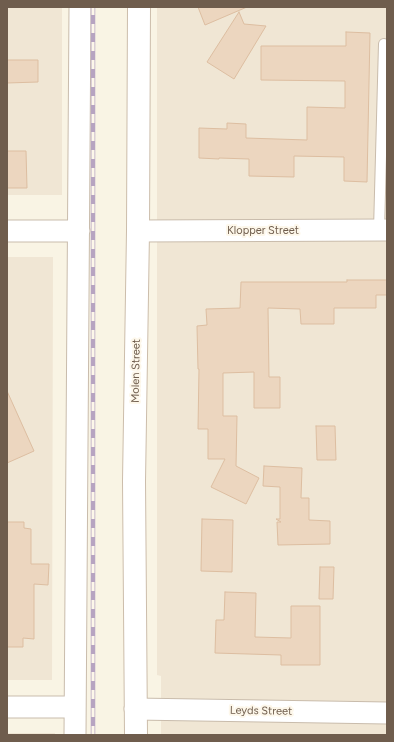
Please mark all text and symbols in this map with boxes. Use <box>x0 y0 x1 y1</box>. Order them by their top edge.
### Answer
street label: Klopper Street <box>227 224 299 238</box>
street label: Molen Street <box>129 339 143 403</box>
street label: Leyds Street <box>230 704 292 718</box>

